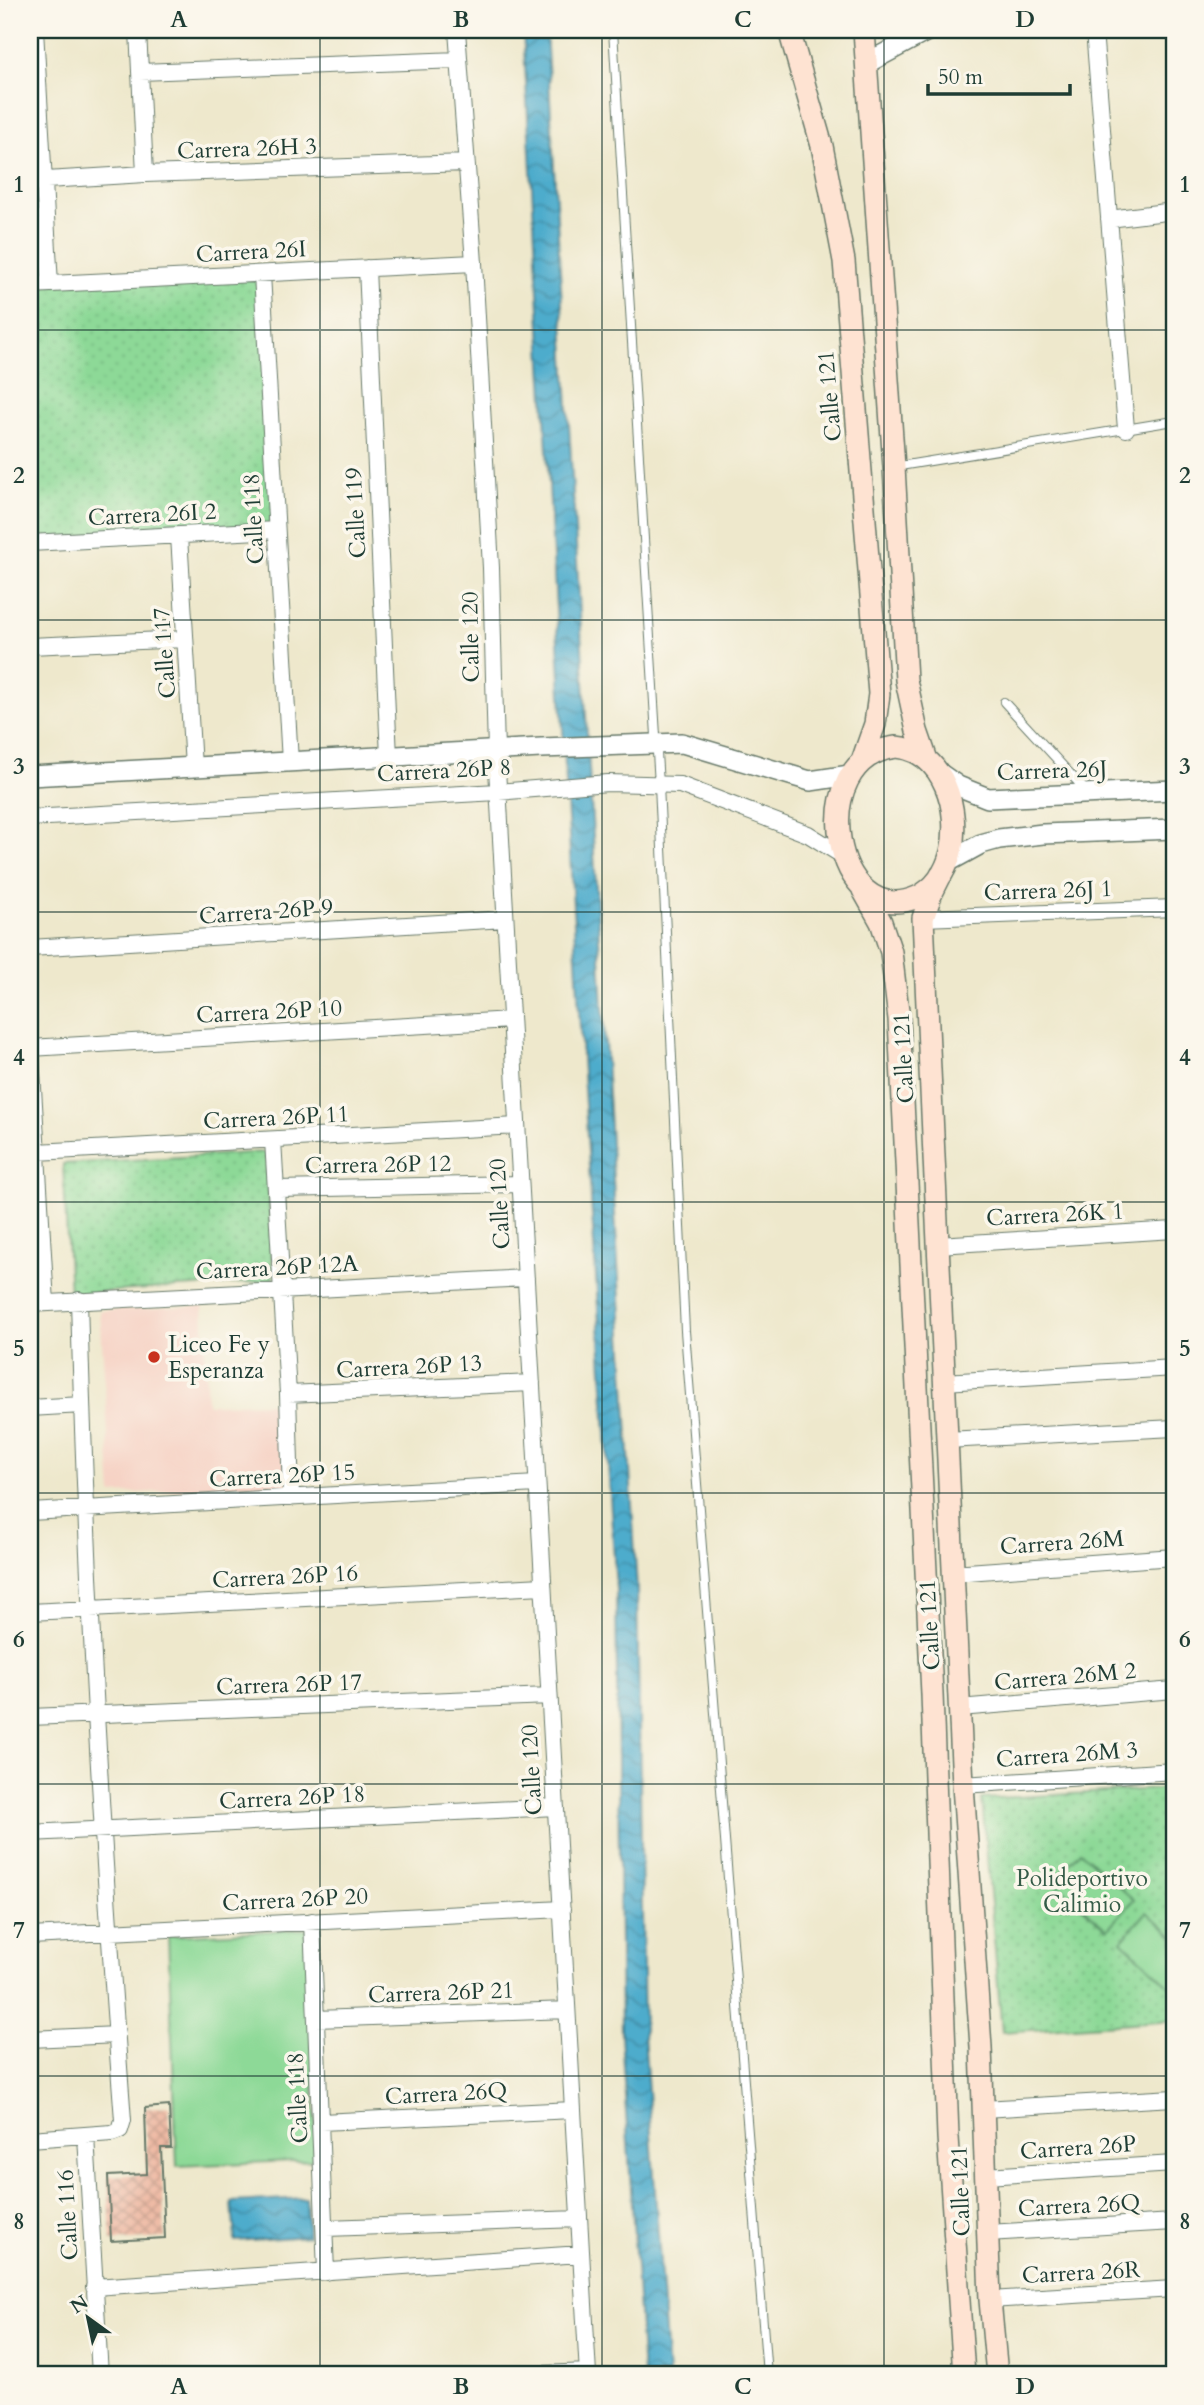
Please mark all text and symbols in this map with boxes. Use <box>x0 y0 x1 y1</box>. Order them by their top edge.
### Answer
text: A <box>170 4 188 35</box>
text: B <box>453 4 469 35</box>
text: C <box>734 4 752 35</box>
text: D <box>1015 4 1035 35</box>
scale bar <box>928 52 1069 96</box>
text: 50 m <box>938 63 983 92</box>
street label: Carrera 26H 3 <box>177 131 318 166</box>
text: 1 <box>13 169 25 200</box>
text: 1 <box>1179 169 1191 200</box>
street label: Carrera 26I <box>195 233 307 270</box>
street label: Calle 121 <box>810 349 849 443</box>
text: 2 <box>13 460 25 491</box>
text: 2 <box>1179 460 1191 491</box>
street label: Calle 119 <box>338 467 373 559</box>
street label: Calle 118 <box>236 473 271 565</box>
street label: Carrera 26I 2 <box>87 496 217 533</box>
street label: Calle 120 <box>454 591 487 683</box>
street label: Calle 117 <box>146 606 183 700</box>
text: 3 <box>13 751 25 782</box>
text: 3 <box>1179 751 1191 782</box>
street label: Carrera 26P 8 <box>376 752 512 789</box>
street label: Carrera 26J <box>996 753 1108 788</box>
street label: Carrera 26J 1 <box>983 873 1113 908</box>
street label: Carrera 26P 9 <box>198 891 334 932</box>
street label: Carrera 26P 10 <box>195 992 343 1031</box>
street label: Calle 121 <box>886 1012 921 1104</box>
text: 4 <box>13 1042 25 1073</box>
text: 4 <box>1179 1042 1191 1073</box>
street label: Carrera 26P 11 <box>202 1098 350 1137</box>
street label: Carrera 26P 12 <box>305 1148 451 1181</box>
street label: Calle 120 <box>482 1158 517 1250</box>
street label: Carrera 26K 1 <box>985 1195 1125 1234</box>
street label: Carrera 26P 12A <box>195 1248 360 1287</box>
place label: Liceo Fe y Esperanza <box>168 1329 270 1386</box>
text: 5 <box>13 1333 25 1364</box>
text: 5 <box>1179 1333 1191 1364</box>
street label: Carrera 26P 13 <box>335 1347 483 1386</box>
marker: Liceo Fe y Esperanza <box>146 1349 162 1365</box>
street label: Carrera 26P 15 <box>208 1456 356 1495</box>
street label: Carrera 26M <box>999 1523 1126 1562</box>
street label: Carrera 26P 16 <box>211 1557 359 1596</box>
street label: Calle 121 <box>912 1579 947 1671</box>
text: 6 <box>13 1624 25 1655</box>
text: 6 <box>1179 1624 1191 1655</box>
street label: Carrera 26M 2 <box>993 1655 1137 1698</box>
street label: Carrera 26P 17 <box>215 1666 363 1703</box>
street label: Calle 120 <box>514 1724 549 1816</box>
street label: Carrera 26M 3 <box>995 1734 1139 1775</box>
street label: Carrera 26P 18 <box>218 1778 366 1817</box>
park label: Polideportivo Calimio <box>1016 1863 1148 1920</box>
street label: Carrera 26P 20 <box>221 1880 369 1919</box>
text: 7 <box>13 1915 25 1946</box>
text: 7 <box>1179 1915 1191 1946</box>
street label: Carrera 26P 21 <box>367 1974 515 2011</box>
street label: Calle 118 <box>280 2052 315 2144</box>
street label: Carrera 26Q <box>384 2075 508 2112</box>
street label: Carrera 26P <box>1019 2128 1137 2167</box>
street label: Calle 121 <box>943 2145 978 2237</box>
street label: Calle 116 <box>50 2169 85 2261</box>
street label: Carrera 26Q <box>1017 2187 1141 2224</box>
text: 8 <box>13 2206 25 2237</box>
text: 8 <box>1179 2206 1191 2237</box>
street label: Carrera 26R <box>1021 2254 1141 2291</box>
north arrow <box>52 2282 122 2352</box>
text: N <box>65 2289 94 2320</box>
text: A <box>170 2371 188 2402</box>
text: B <box>453 2371 469 2402</box>
text: C <box>734 2371 752 2402</box>
text: D <box>1015 2371 1035 2402</box>

